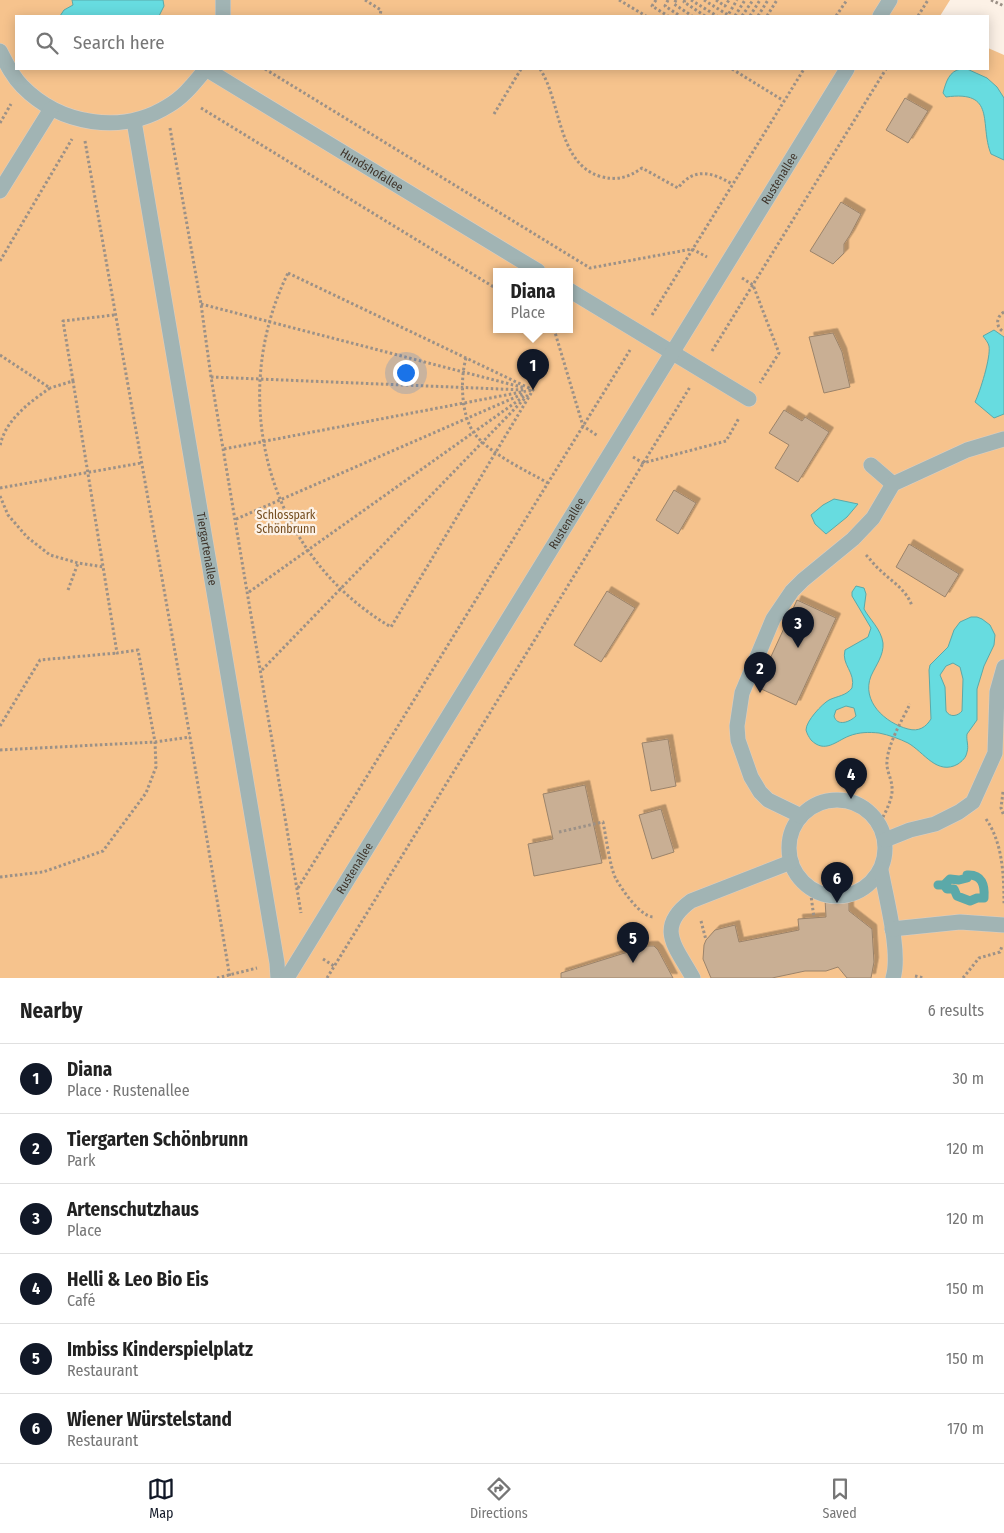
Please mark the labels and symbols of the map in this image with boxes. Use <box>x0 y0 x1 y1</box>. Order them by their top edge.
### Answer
street label: Hundshofallee <box>338 145 406 194</box>
street label: Rustenallee <box>758 150 801 207</box>
pin: 1 <box>517 349 549 390</box>
your location <box>393 360 419 386</box>
street label: Rustenallee <box>546 495 588 552</box>
park label: Schlosspark Schönbrunn <box>256 508 316 536</box>
street label: Tiergartenallee <box>194 511 220 587</box>
pin: 3 <box>782 607 814 648</box>
pin: 2 <box>744 652 776 693</box>
pin: 4 <box>835 758 867 799</box>
street label: Rustenallee <box>334 840 376 896</box>
pin: 6 <box>821 862 853 903</box>
pin: 5 <box>617 922 649 963</box>

